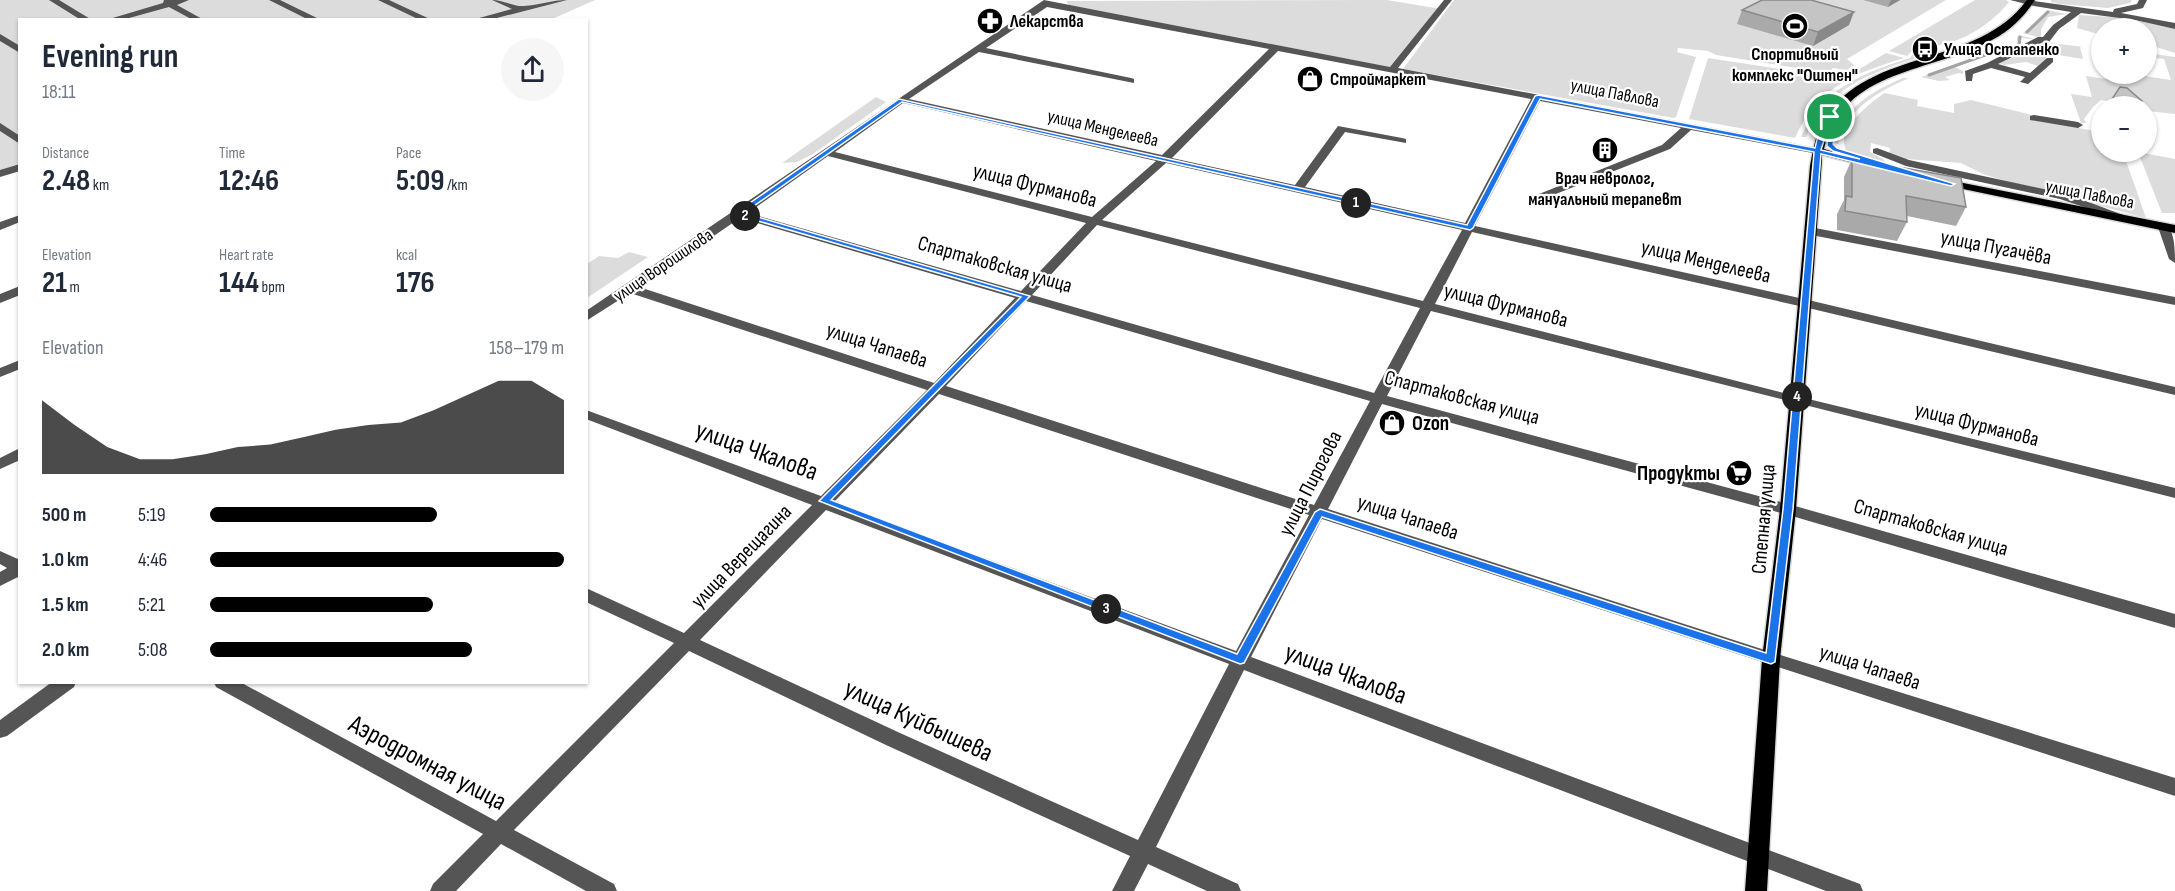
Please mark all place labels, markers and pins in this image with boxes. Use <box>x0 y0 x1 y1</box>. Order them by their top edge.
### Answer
pharmacy icon: Лекарства <box>975 6 1005 36</box>
place label: Лекарства <box>1009 11 1084 32</box>
sports icon: Спортивный комплекс "Оштен" <box>1780 11 1810 41</box>
bus stop icon: Улица Остапенко <box>1910 34 1940 64</box>
place label: Улица Остапенко <box>1944 39 2059 60</box>
place label: Спортивный комплекс "Оштен" <box>1732 44 1858 86</box>
shop icon: Строймаркет <box>1295 64 1325 94</box>
place label: Строймаркет <box>1330 69 1426 90</box>
pin <box>1804 91 1855 142</box>
building icon: Врач невролог, мануальный терапевт <box>1590 135 1620 165</box>
place label: Врач невролог, мануальный терапевт <box>1528 168 1682 210</box>
pin: 1 <box>1341 188 1371 218</box>
pin: 2 <box>730 201 760 231</box>
pin: 4 <box>1782 382 1812 412</box>
shop icon: Ozon <box>1377 408 1407 438</box>
place label: Ozon <box>1412 411 1449 436</box>
supermarket icon: Продукты <box>1724 458 1754 488</box>
place label: Продукты <box>1637 461 1720 486</box>
pin: 3 <box>1091 594 1121 624</box>

